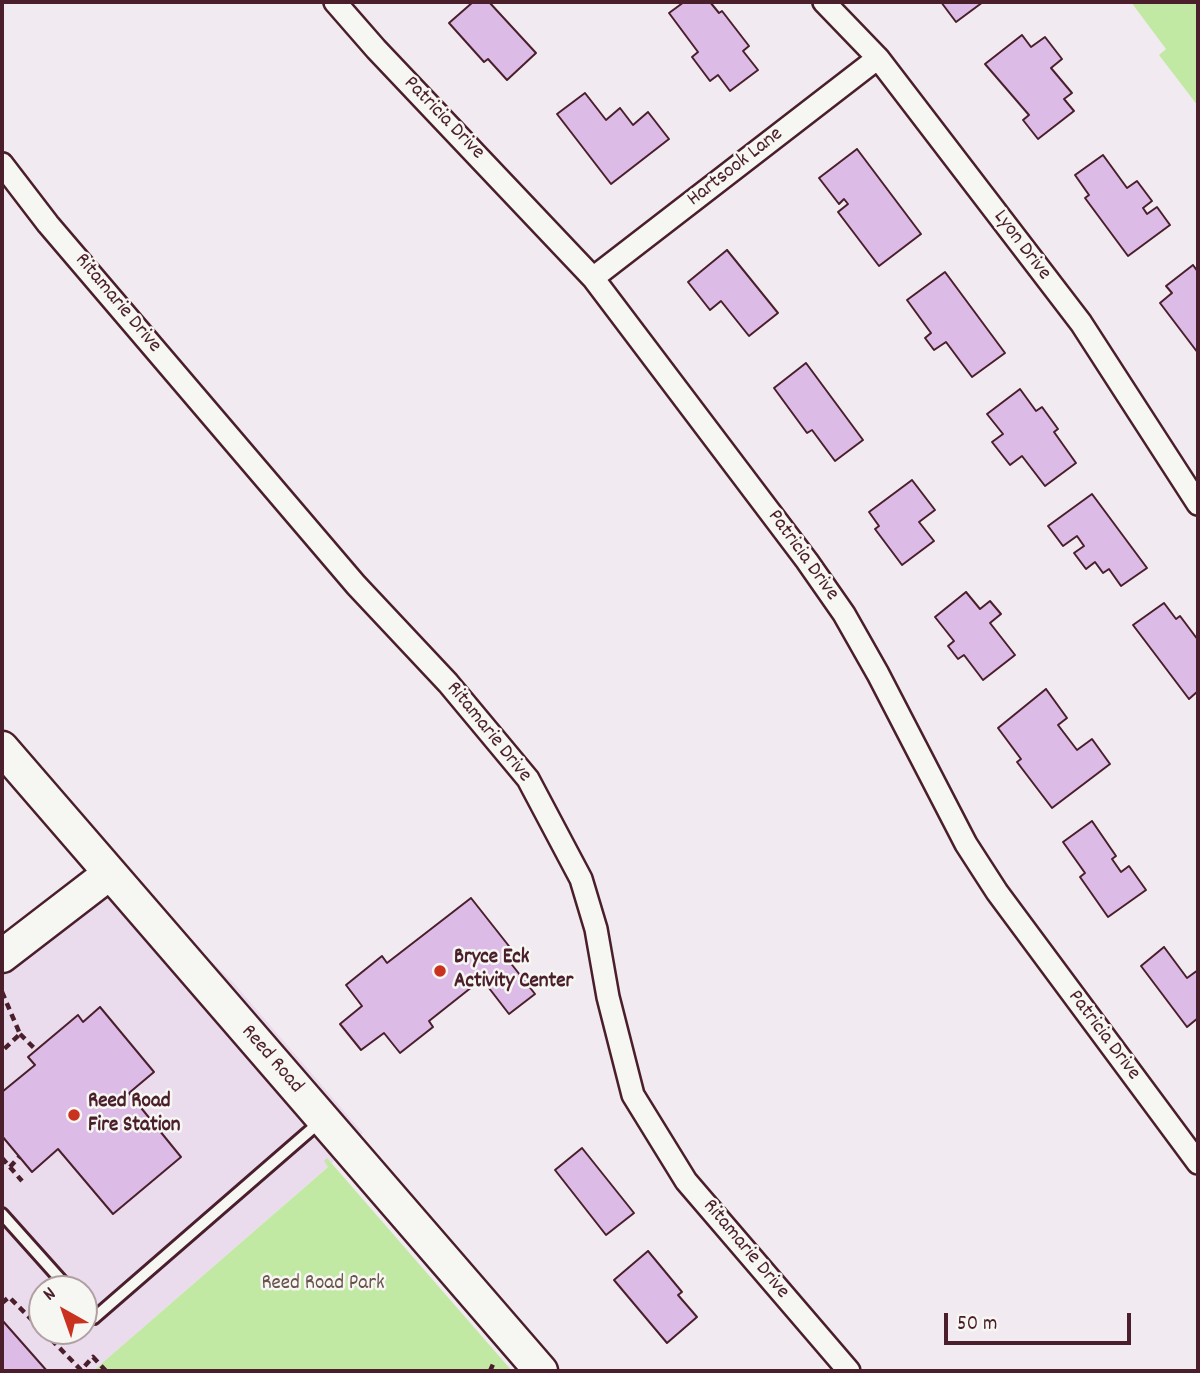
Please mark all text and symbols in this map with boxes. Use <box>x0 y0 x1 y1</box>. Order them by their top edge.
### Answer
street label: Patricia Drive <box>397 72 489 166</box>
street label: Hartsook Lane <box>683 123 789 213</box>
street label: Lyon Drive <box>986 206 1056 286</box>
street label: Ritamarie Drive <box>68 249 166 359</box>
street label: Patricia Drive <box>761 506 843 606</box>
street label: Ritamarie Drive <box>440 678 536 788</box>
place label: Bryce Eck Activity Center <box>454 946 573 996</box>
marker: Bryce Eck Activity Center <box>432 963 448 979</box>
street label: Patricia Drive <box>1061 986 1145 1086</box>
street label: Reed Road <box>234 1021 308 1099</box>
place label: Reed Road Fire Station <box>88 1090 181 1140</box>
marker: Reed Road Fire Station <box>66 1107 82 1123</box>
street label: Ritamarie Drive <box>696 1195 794 1305</box>
park label: Reed Road Park <box>261 1272 385 1298</box>
north arrow <box>28 1275 98 1345</box>
text: N <box>38 1282 63 1308</box>
scale bar <box>948 1300 1135 1344</box>
text: 50 m <box>957 1310 997 1340</box>

